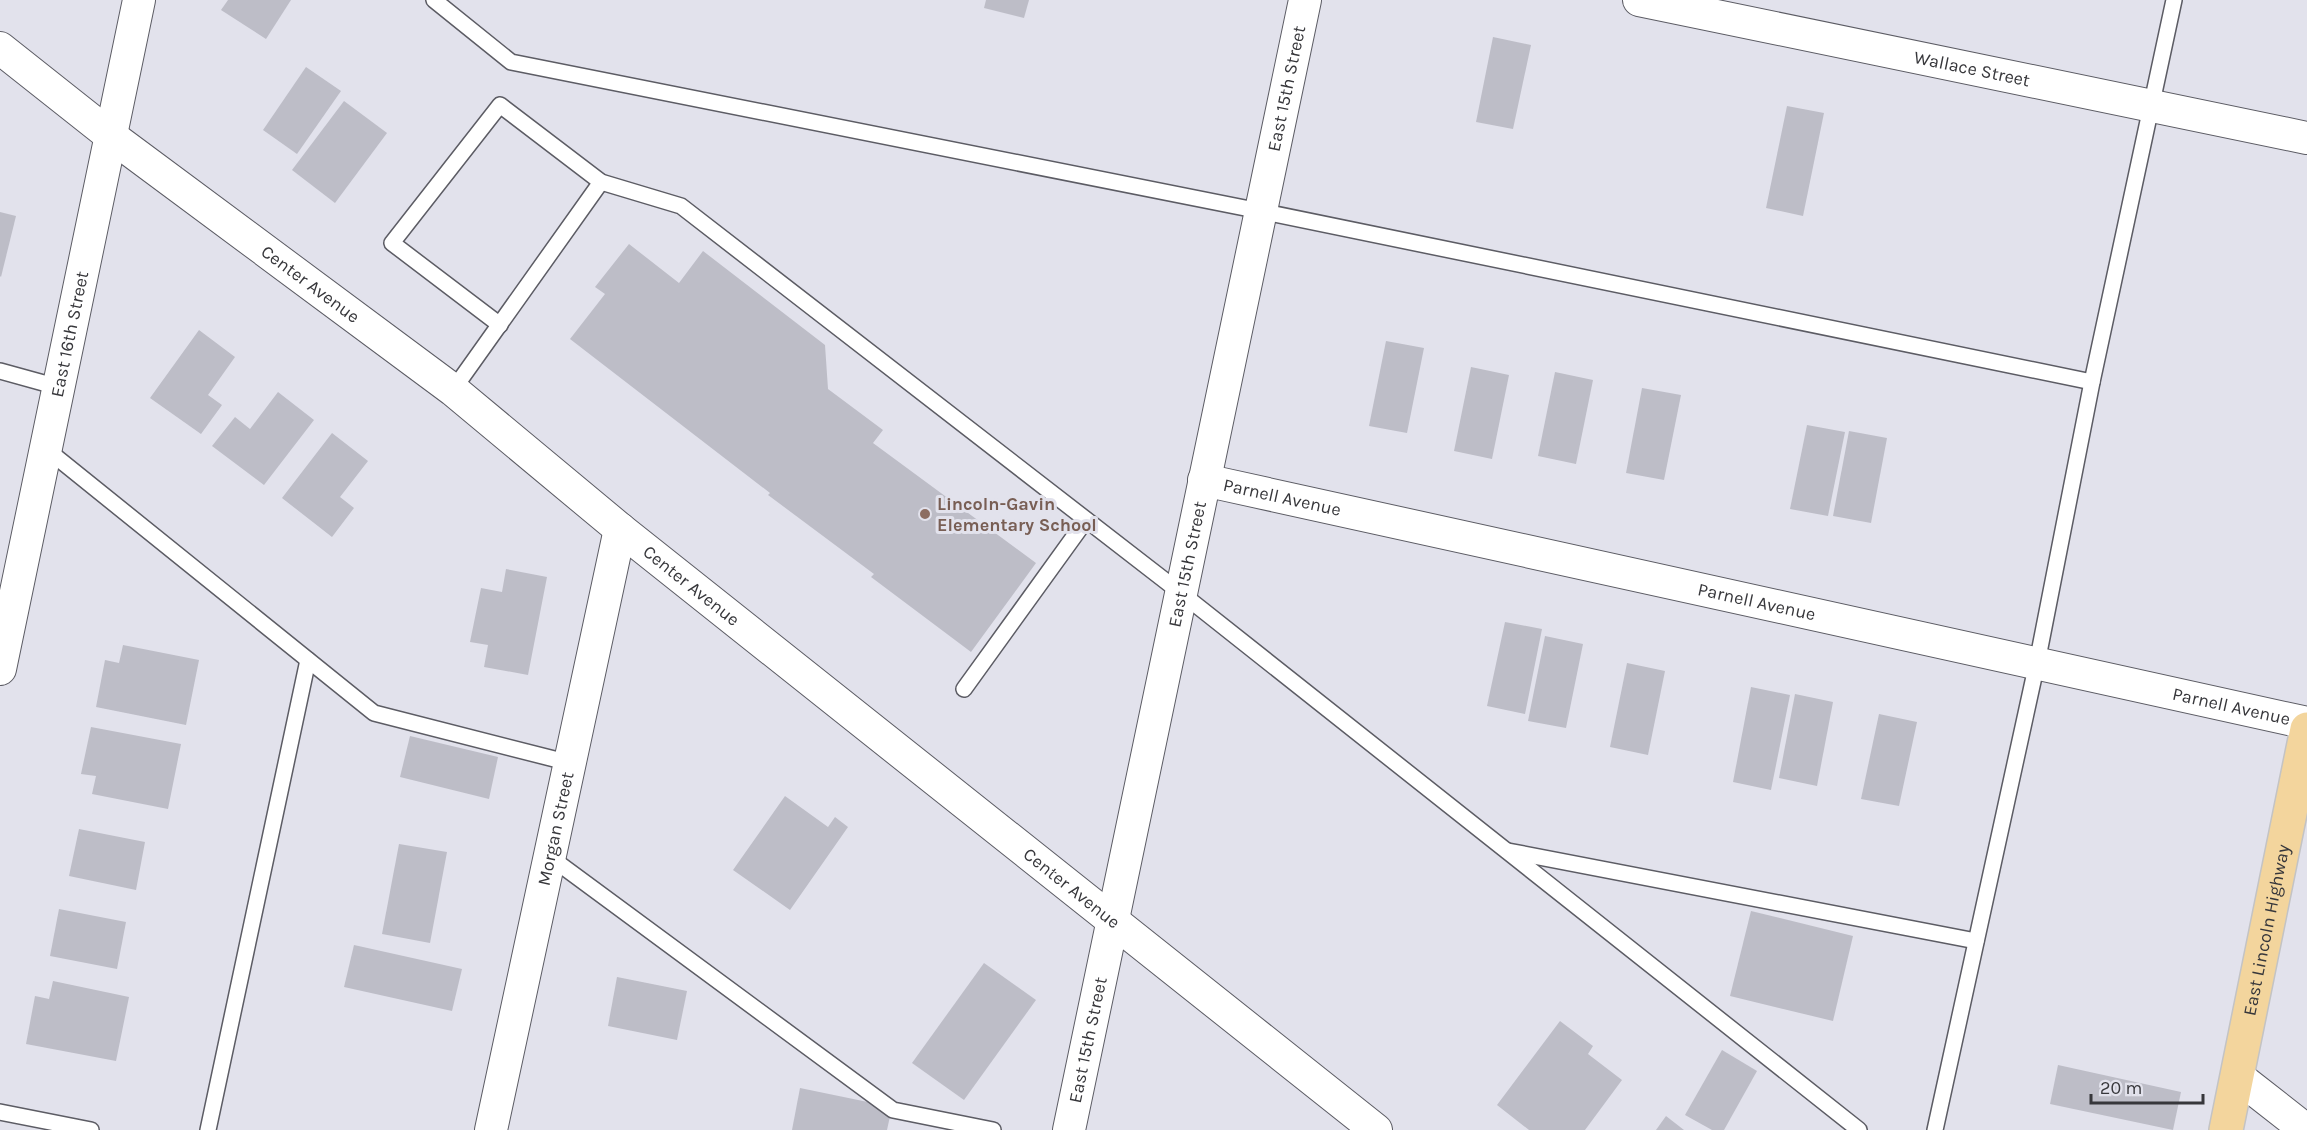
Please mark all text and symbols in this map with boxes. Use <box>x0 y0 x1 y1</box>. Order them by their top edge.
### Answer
street label: East 15th Street <box>1263 23 1310 153</box>
street label: Wallace Street <box>1912 46 2032 92</box>
street label: Center Avenue <box>257 240 364 328</box>
street label: East 16th Street <box>46 269 93 399</box>
street label: Parnell Avenue <box>1221 474 1343 521</box>
place label: Lincoln-Gavin Elementary School <box>937 493 1097 536</box>
street label: East 15th Street <box>1163 499 1211 629</box>
marker: Lincoln-Gavin Elementary School <box>918 507 932 521</box>
street label: Center Avenue <box>639 541 744 631</box>
street label: Parnell Avenue <box>1696 578 1818 625</box>
street label: Parnell Avenue <box>2170 683 2292 730</box>
street label: Morgan Street <box>533 770 579 888</box>
street label: East Lincoln Highway <box>2238 842 2295 1018</box>
street label: Center Avenue <box>1019 843 1124 933</box>
street label: East 15th Street <box>1064 975 1112 1105</box>
scale bar <box>2091 1067 2204 1105</box>
text: 20 m <box>2100 1077 2142 1099</box>

